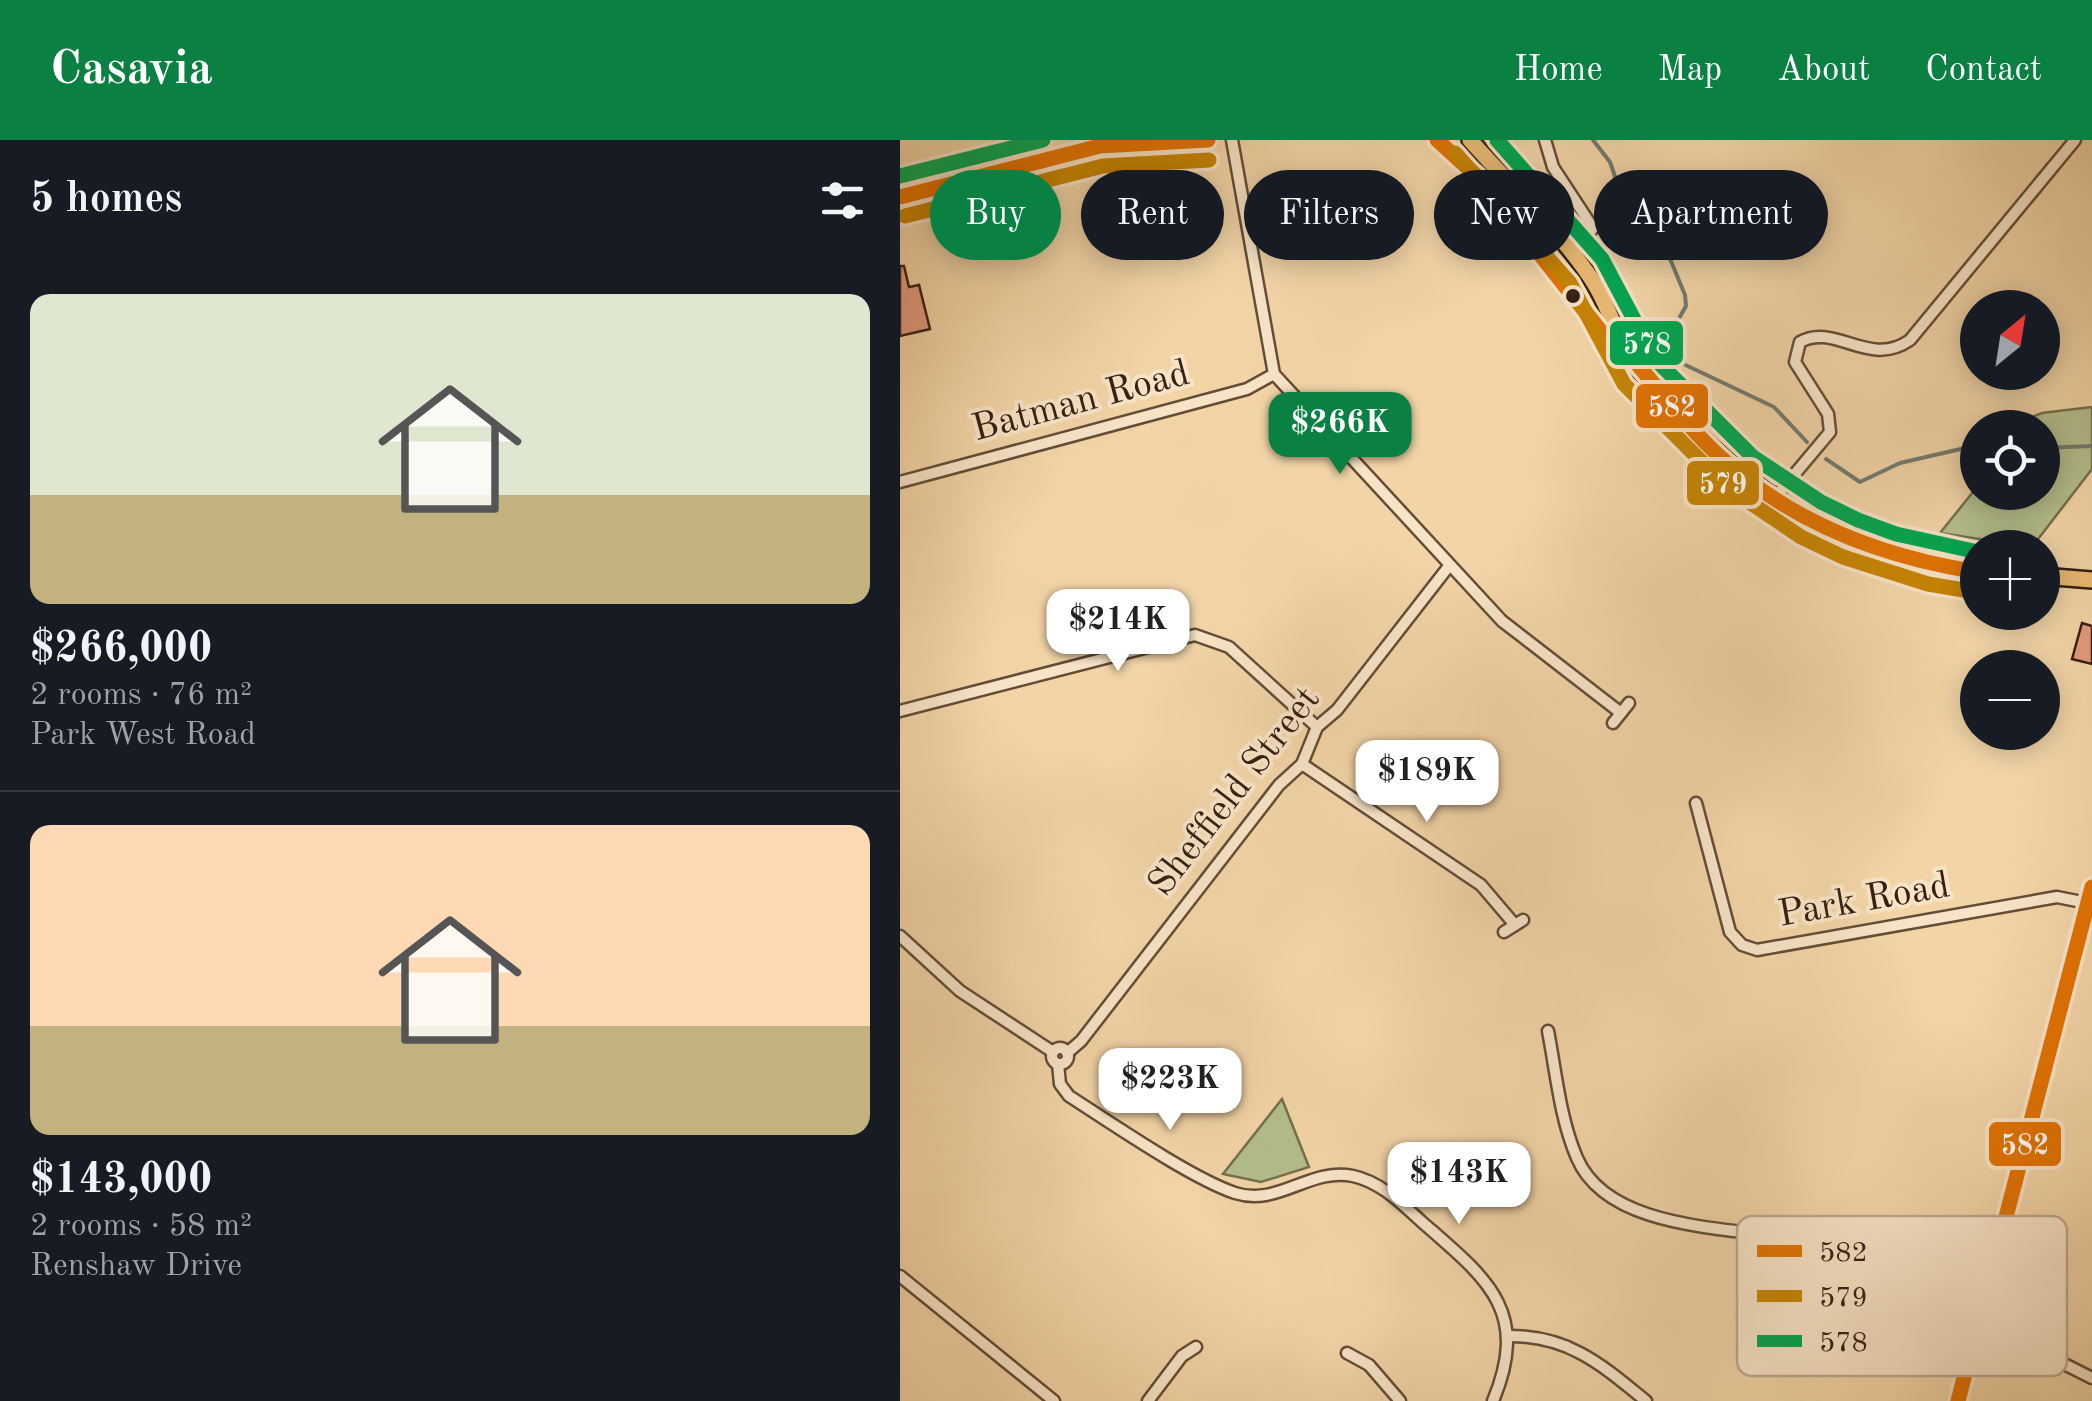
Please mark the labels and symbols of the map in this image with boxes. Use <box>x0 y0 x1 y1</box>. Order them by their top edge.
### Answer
unlabelled marker <box>1563 286 1583 306</box>
north arrow <box>1960 290 2060 390</box>
line badge: 578 <box>1608 319 1685 367</box>
text: 578 <box>1623 332 1671 360</box>
street label: Batman Road <box>968 355 1194 449</box>
line badge: 582 <box>1634 382 1710 430</box>
pin: $266K <box>1270 392 1410 477</box>
text: 582 <box>1648 395 1696 423</box>
line badge: 579 <box>1685 459 1761 507</box>
text: 579 <box>1699 472 1747 500</box>
pin: $214K <box>1048 589 1188 674</box>
street label: Sheffield Street <box>1142 680 1328 904</box>
pin: $189K <box>1357 740 1497 825</box>
street label: Park Road <box>1775 867 1953 935</box>
pin: $223K <box>1100 1048 1240 1133</box>
line badge: 582 <box>1987 1120 2063 1168</box>
text: 582 <box>2001 1133 2049 1161</box>
pin: $143K <box>1389 1142 1529 1227</box>
legend <box>1737 1216 2067 1376</box>
text: 582 <box>1819 1240 1868 1268</box>
text: 579 <box>1819 1285 1868 1313</box>
text: 578 <box>1819 1330 1868 1358</box>

